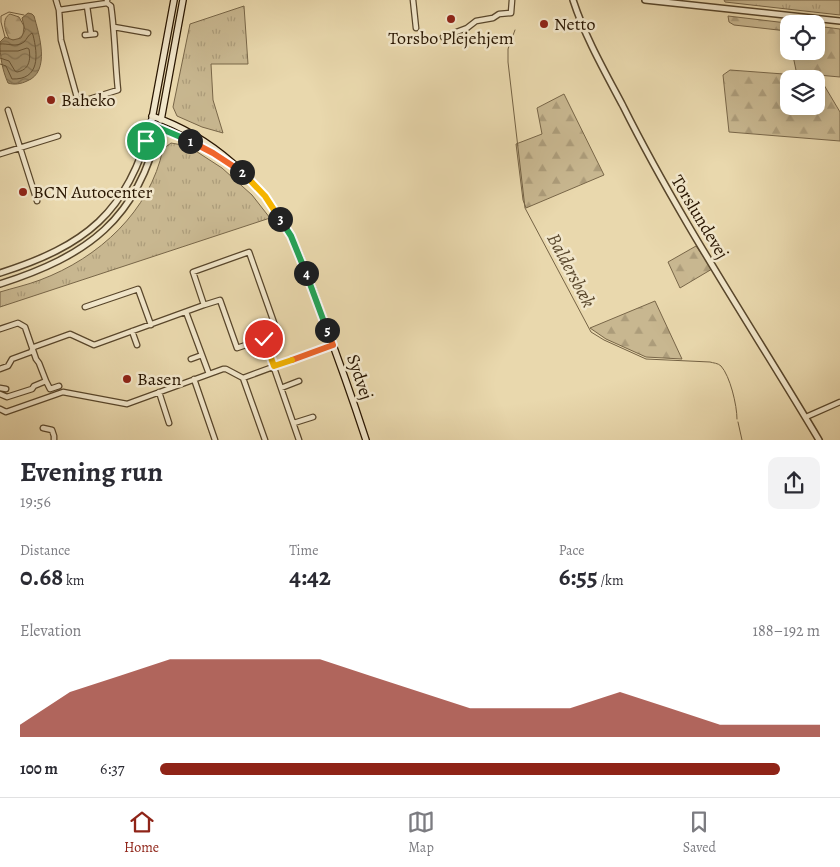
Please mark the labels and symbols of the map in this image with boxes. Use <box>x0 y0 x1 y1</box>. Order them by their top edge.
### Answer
place label: Netto <box>554 12 596 36</box>
marker: Torsbo Plejehjem <box>445 13 457 25</box>
marker: Netto <box>538 18 550 30</box>
place label: Torsbo Plejehjem <box>388 26 514 50</box>
place label: Baheko <box>61 88 115 112</box>
marker: Baheko <box>45 94 57 106</box>
pin <box>125 120 167 162</box>
pin: 1 <box>178 128 202 154</box>
pin: 2 <box>230 160 254 184</box>
street label: Torslundevej <box>666 171 734 263</box>
place label: BCN Autocenter <box>33 180 153 204</box>
marker: BCN Autocenter <box>17 186 29 198</box>
pin: 3 <box>268 206 292 232</box>
water label: Baldersbæk <box>541 229 602 312</box>
pin: 4 <box>294 260 318 286</box>
pin <box>243 318 285 360</box>
pin: 5 <box>314 318 340 342</box>
street label: Sydvej <box>341 351 379 403</box>
place label: Basen <box>137 367 181 391</box>
marker: Basen <box>121 373 133 385</box>

